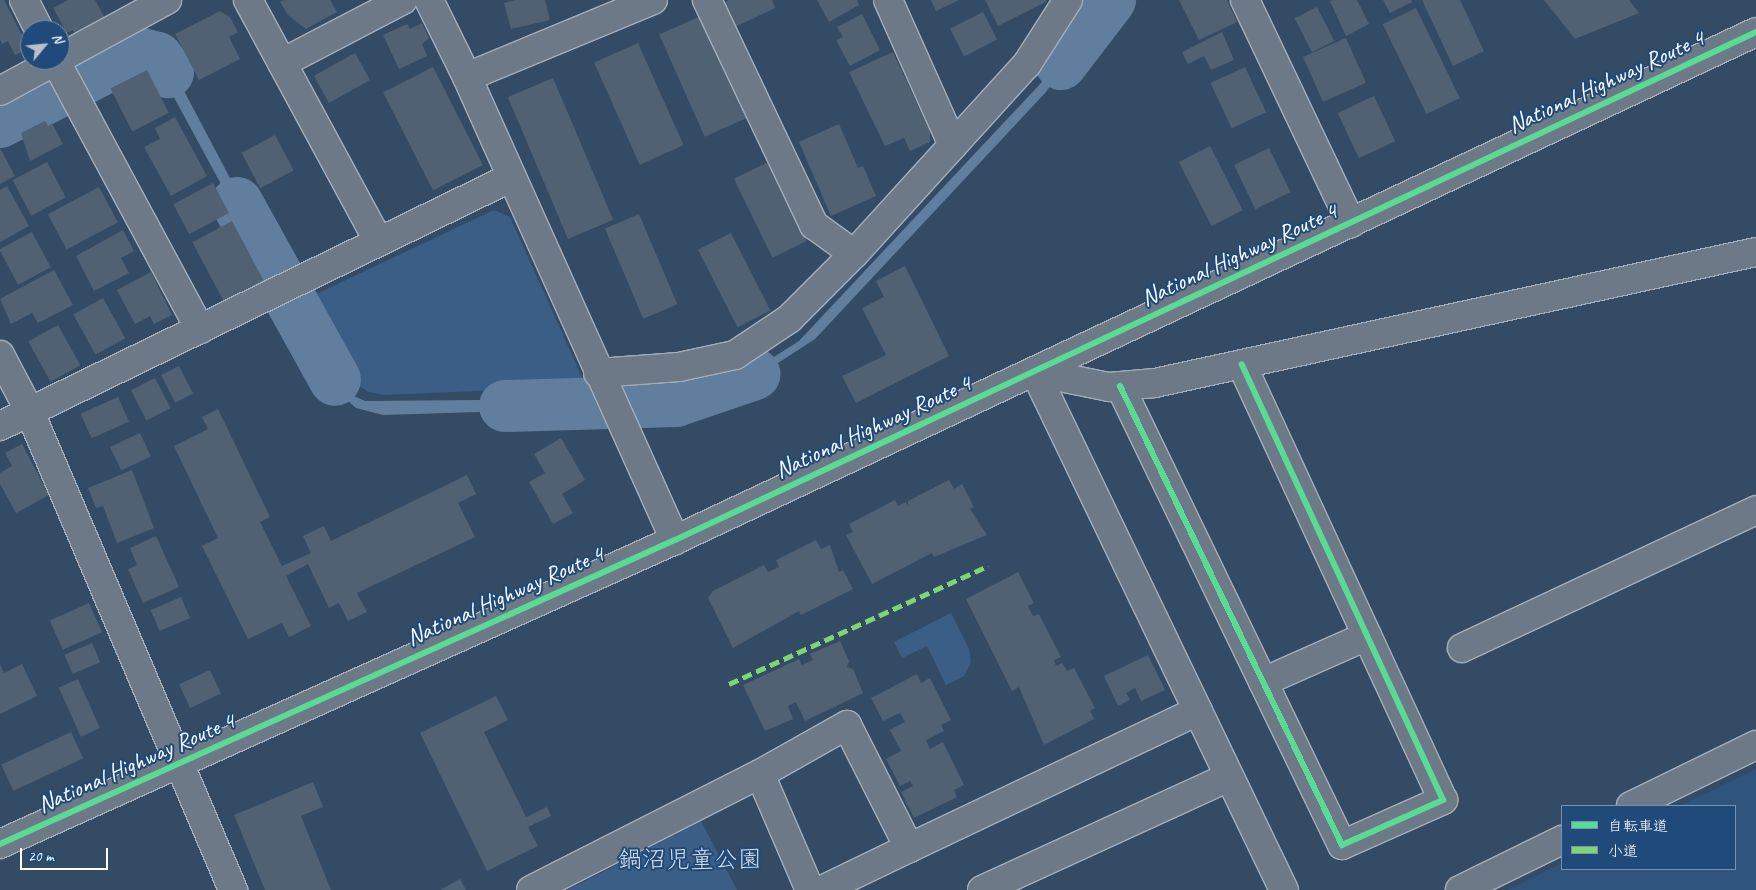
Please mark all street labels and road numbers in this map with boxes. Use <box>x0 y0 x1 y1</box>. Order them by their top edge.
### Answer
street label: National Highway Route 4 <box>1503 24 1709 140</box>
street label: National Highway Route 4 <box>1136 197 1342 313</box>
street label: National Highway Route 4 <box>770 369 976 485</box>
street label: National Highway Route 4 <box>402 540 608 652</box>
street label: National Highway Route 4 <box>33 707 239 819</box>

